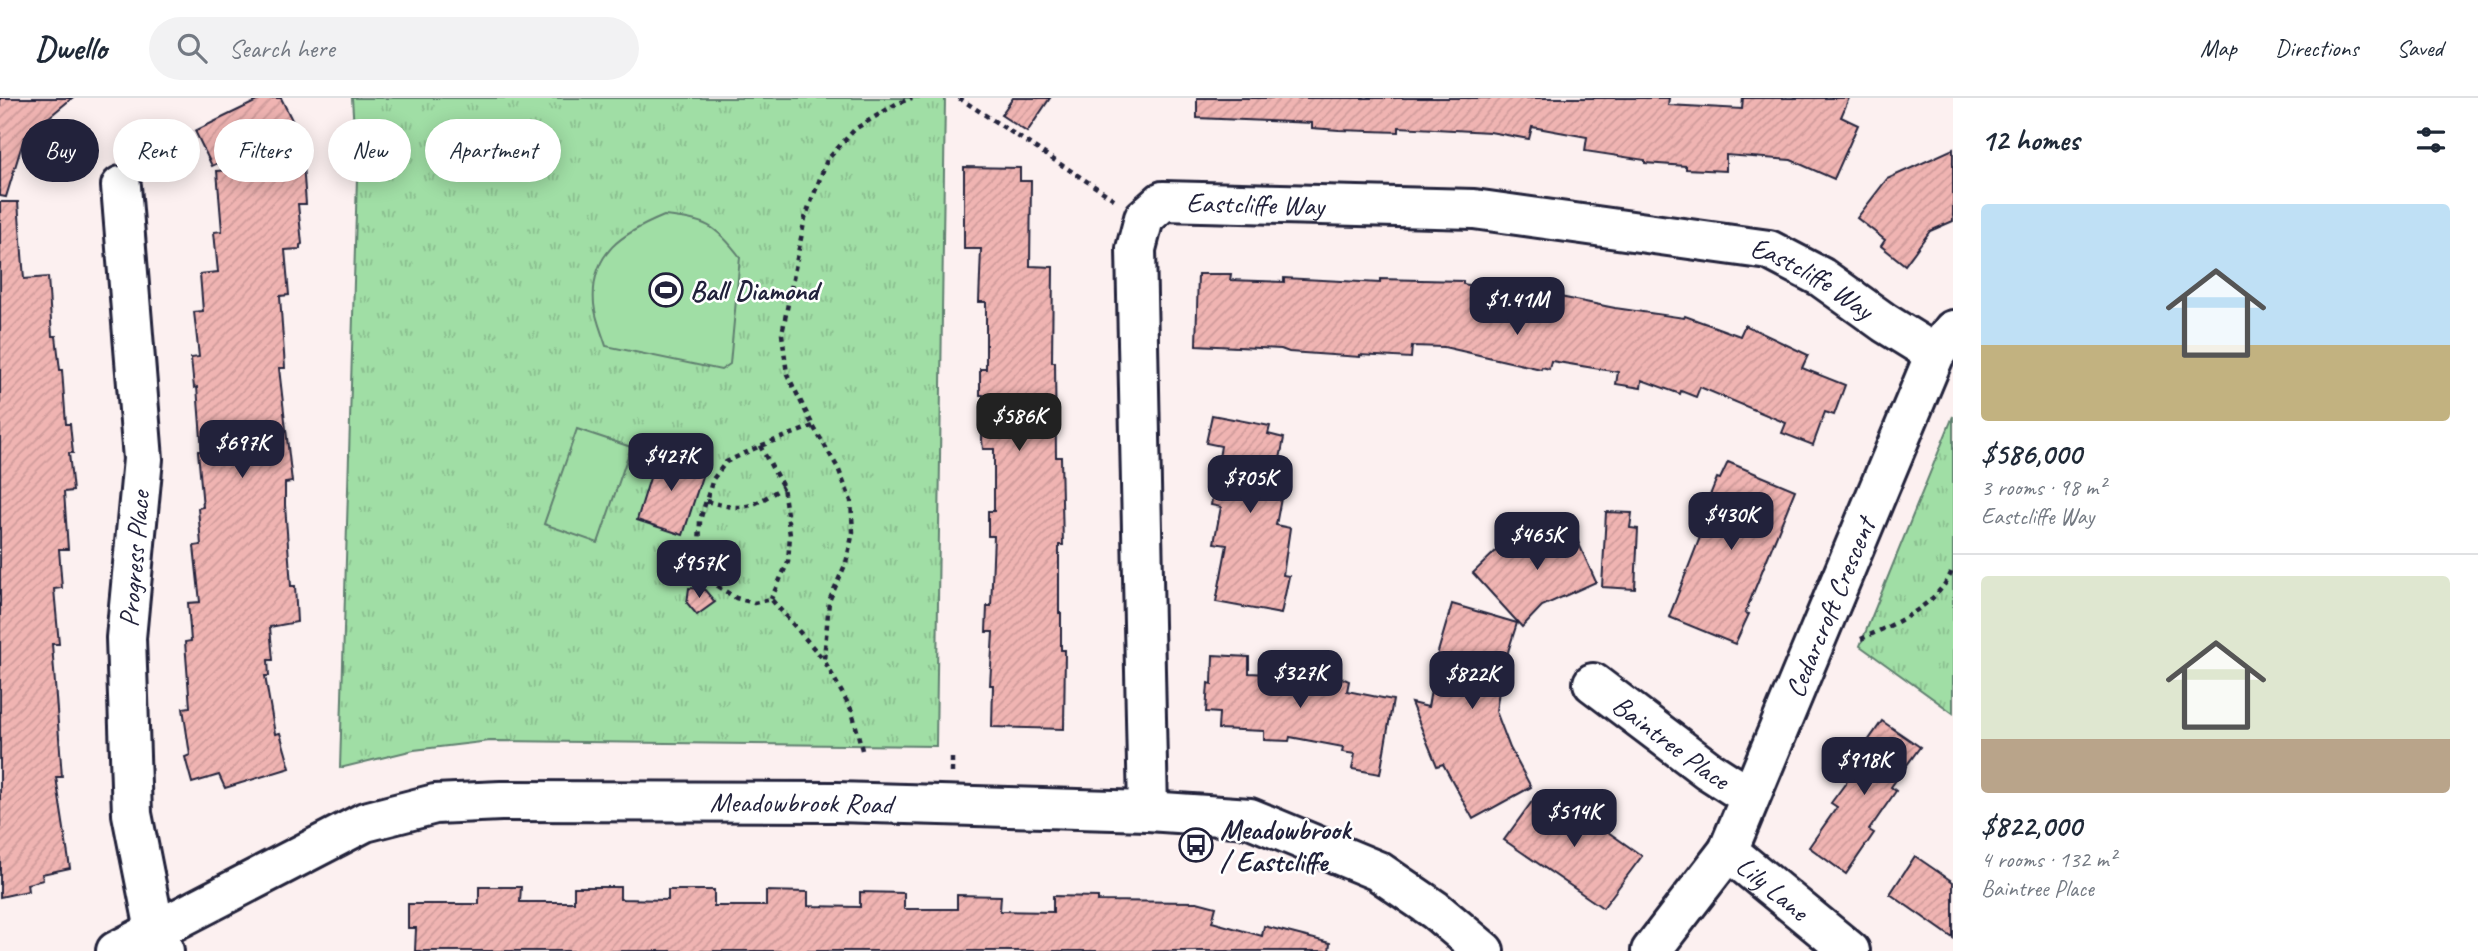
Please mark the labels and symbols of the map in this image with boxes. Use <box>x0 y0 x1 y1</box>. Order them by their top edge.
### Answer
street label: Eastcliffe Way <box>1186 184 1327 223</box>
street label: Eastcliffe Way <box>1748 230 1882 328</box>
sports icon: Ball Diamond <box>647 271 685 309</box>
place label: Ball Diamond <box>690 273 822 308</box>
pin: $1.41M <box>1460 278 1574 337</box>
pin: $586K <box>970 394 1068 453</box>
pin: $697K <box>193 420 291 480</box>
pin: $427K <box>622 434 720 493</box>
pin: $705K <box>1201 456 1299 515</box>
street label: Progress Place <box>111 488 158 628</box>
pin: $430K <box>1682 492 1780 552</box>
street label: Cedarcroft Crescent <box>1777 509 1884 702</box>
pin: $465K <box>1488 512 1586 572</box>
pin: $957K <box>650 540 748 600</box>
pin: $327K <box>1251 650 1349 710</box>
pin: $822K <box>1423 652 1521 711</box>
street label: Baintree Place <box>1606 687 1738 798</box>
pin: $918K <box>1815 738 1913 797</box>
street label: Meadowbrook Road <box>710 784 897 821</box>
pin: $514K <box>1525 790 1623 849</box>
place label: Meadowbrook / Eastcliffe <box>1220 812 1353 879</box>
bus stop icon: Meadowbrook / Eastcliffe <box>1177 826 1215 864</box>
street label: Lily Lane <box>1729 848 1818 929</box>

